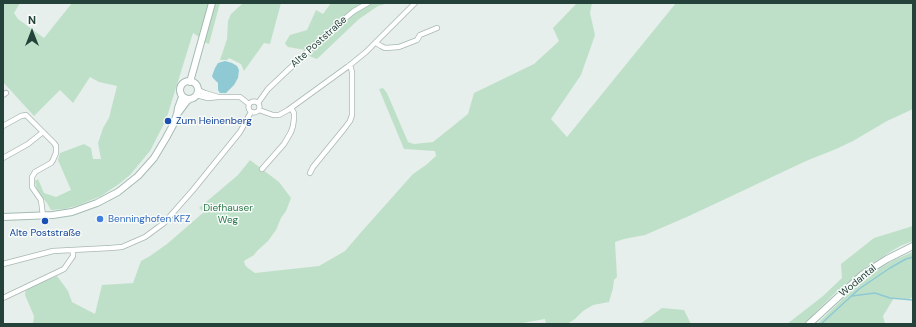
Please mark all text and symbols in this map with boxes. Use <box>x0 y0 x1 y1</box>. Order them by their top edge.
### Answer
north arrow <box>12 12 52 52</box>
text: N <box>28 13 36 27</box>
street label: Alte Poststraße <box>289 14 349 70</box>
place label: Zum Heinenberg <box>176 115 252 127</box>
marker: Zum Heinenberg <box>163 116 173 126</box>
park label: Diefhauser Weg <box>203 202 253 226</box>
place label: Benninghofen KFZ <box>108 213 190 225</box>
marker: Benninghofen KFZ <box>95 214 105 224</box>
marker: Alte Poststraße <box>40 216 50 226</box>
place label: Alte Poststraße <box>9 227 81 239</box>
street label: Wodantal <box>837 262 879 300</box>

